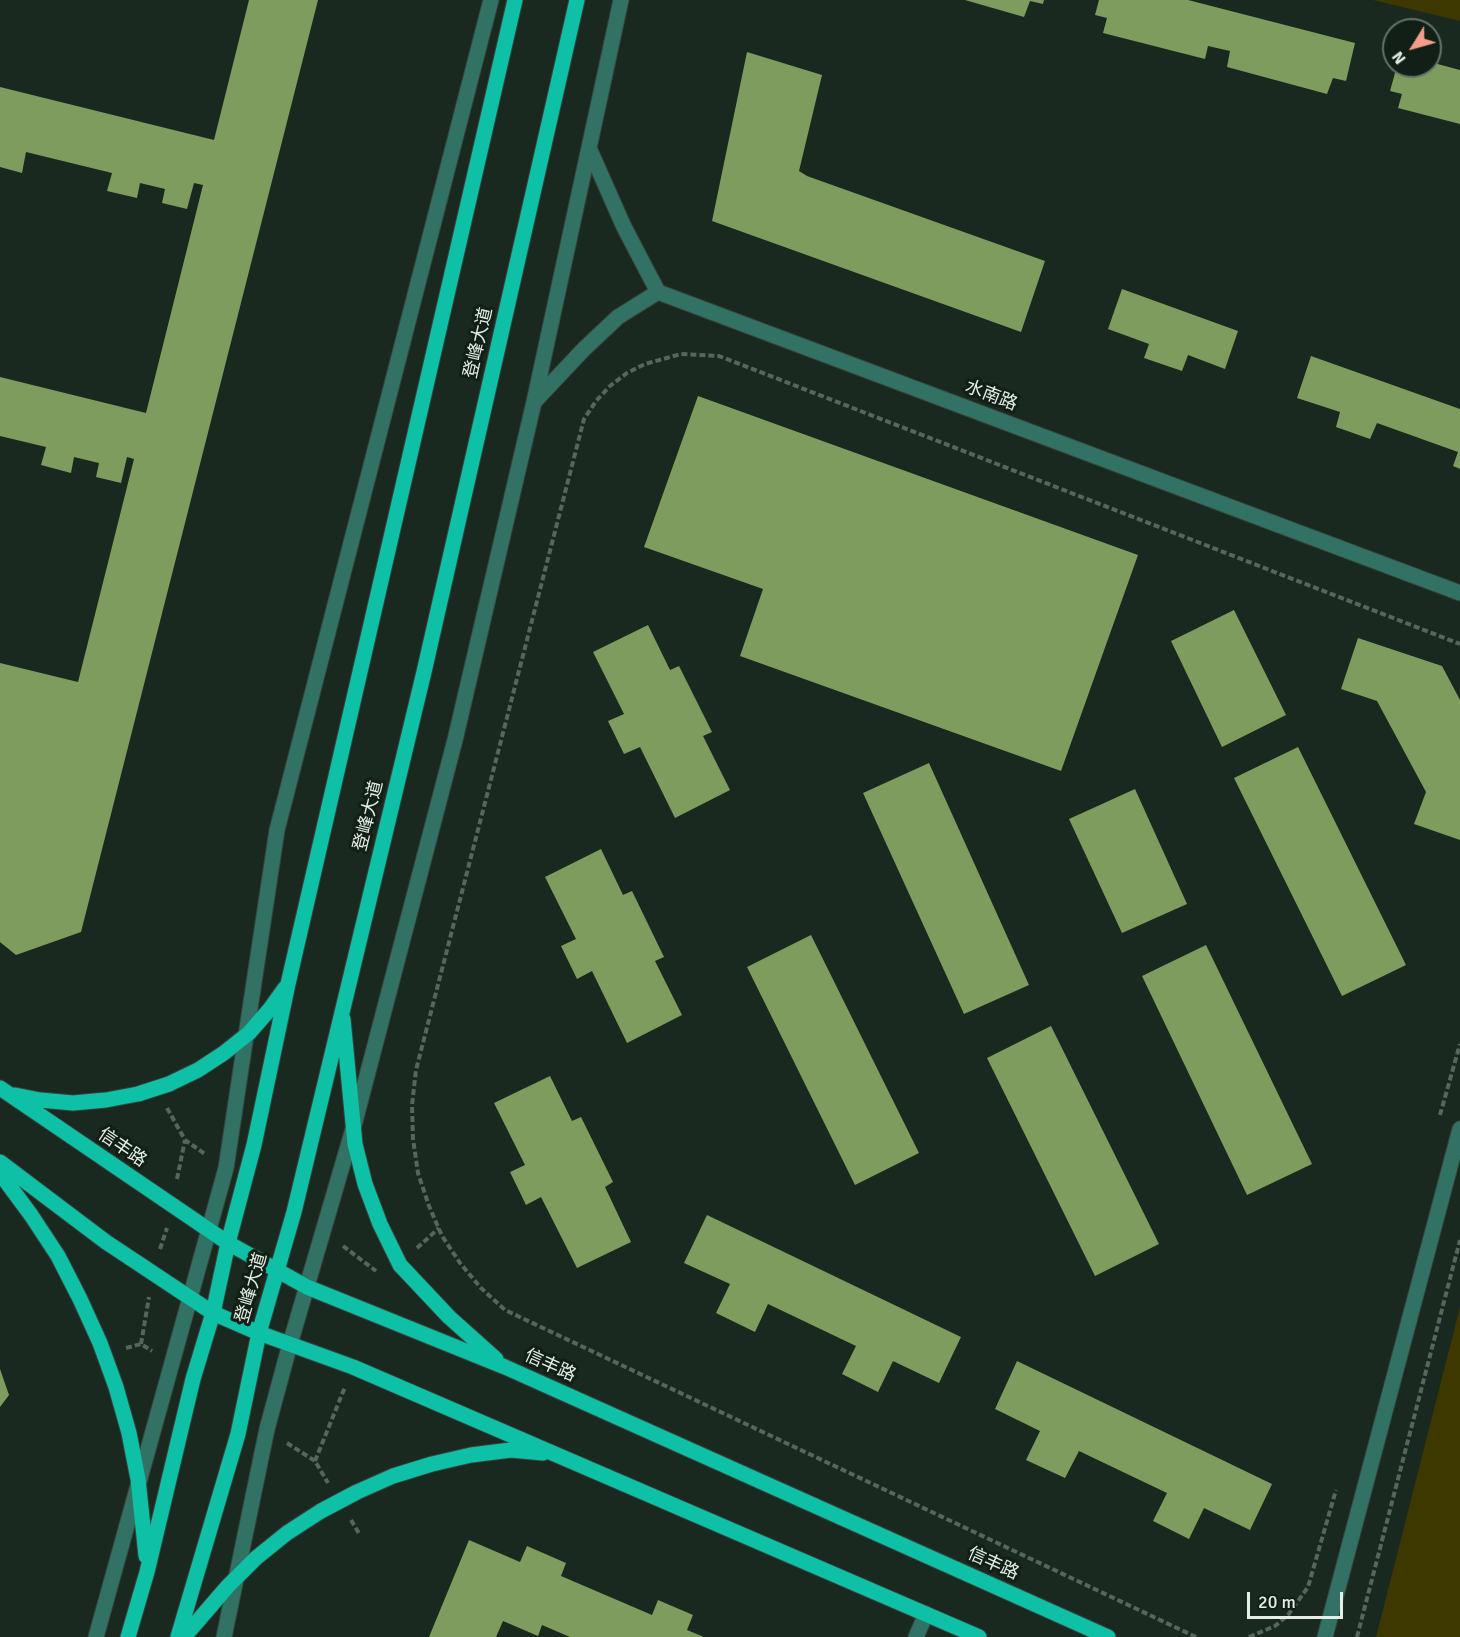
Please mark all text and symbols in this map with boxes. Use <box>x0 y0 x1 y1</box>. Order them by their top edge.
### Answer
north arrow <box>1382 18 1442 78</box>
text: N <box>1388 47 1411 68</box>
street label: 登峰大道 <box>460 305 498 381</box>
street label: 水南路 <box>962 376 1020 416</box>
street label: 登峰大道 <box>350 778 388 854</box>
street label: 信丰路 <box>94 1124 150 1172</box>
street label: 登峰大道 <box>232 1250 272 1326</box>
street label: 信丰路 <box>521 1345 579 1387</box>
street label: 信丰路 <box>964 1543 1022 1585</box>
scale bar <box>1250 1580 1346 1618</box>
text: 20 m <box>1258 1591 1296 1613</box>

